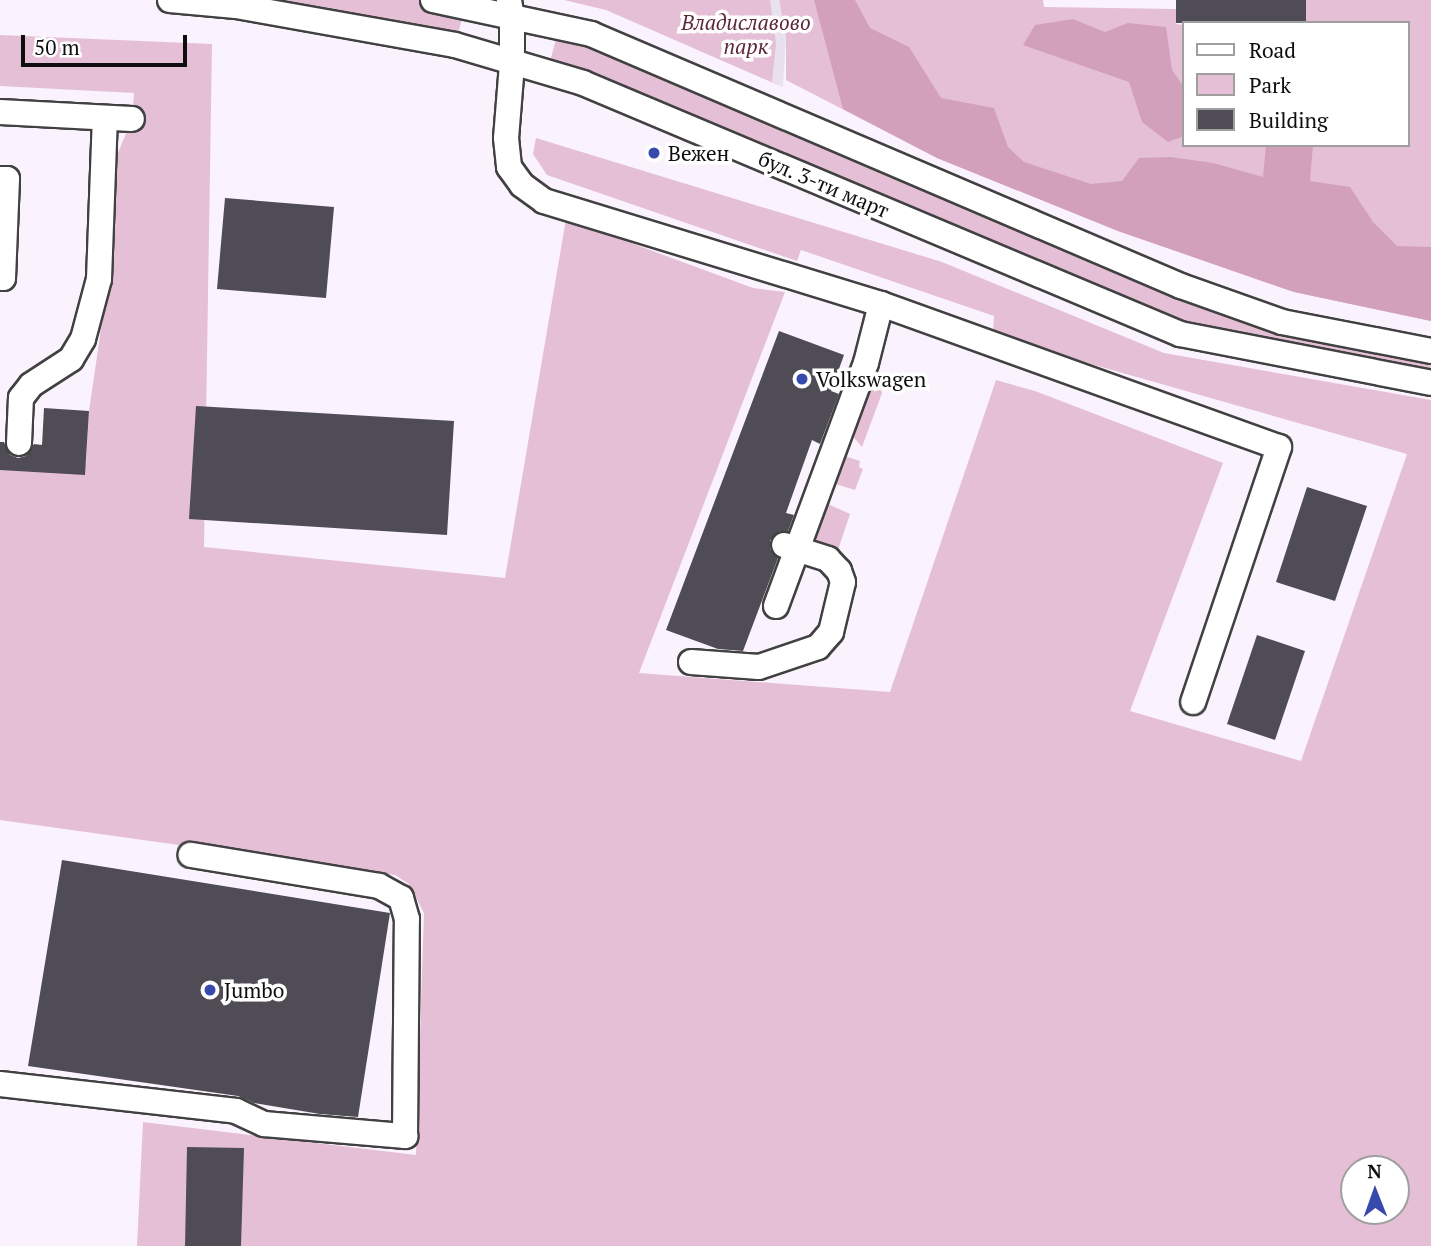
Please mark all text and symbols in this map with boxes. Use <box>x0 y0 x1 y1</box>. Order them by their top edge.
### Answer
park label: Владиславово парк <box>681 9 811 59</box>
scale bar <box>24 21 191 65</box>
legend <box>1182 21 1410 147</box>
text: 50 m <box>34 33 80 61</box>
text: Road <box>1249 36 1296 64</box>
text: Park <box>1249 71 1291 99</box>
text: Building <box>1249 106 1328 134</box>
place label: Вежен <box>668 140 729 166</box>
marker: Вежен <box>646 145 662 161</box>
street label: бул. 3-ти март <box>755 145 893 223</box>
place label: Volkswagen <box>816 366 926 392</box>
marker: Volkswagen <box>794 371 810 387</box>
place label: Jumbo <box>224 977 284 1003</box>
marker: Jumbo <box>202 982 218 998</box>
north arrow <box>1340 1155 1410 1225</box>
text: N <box>1367 1158 1382 1183</box>

